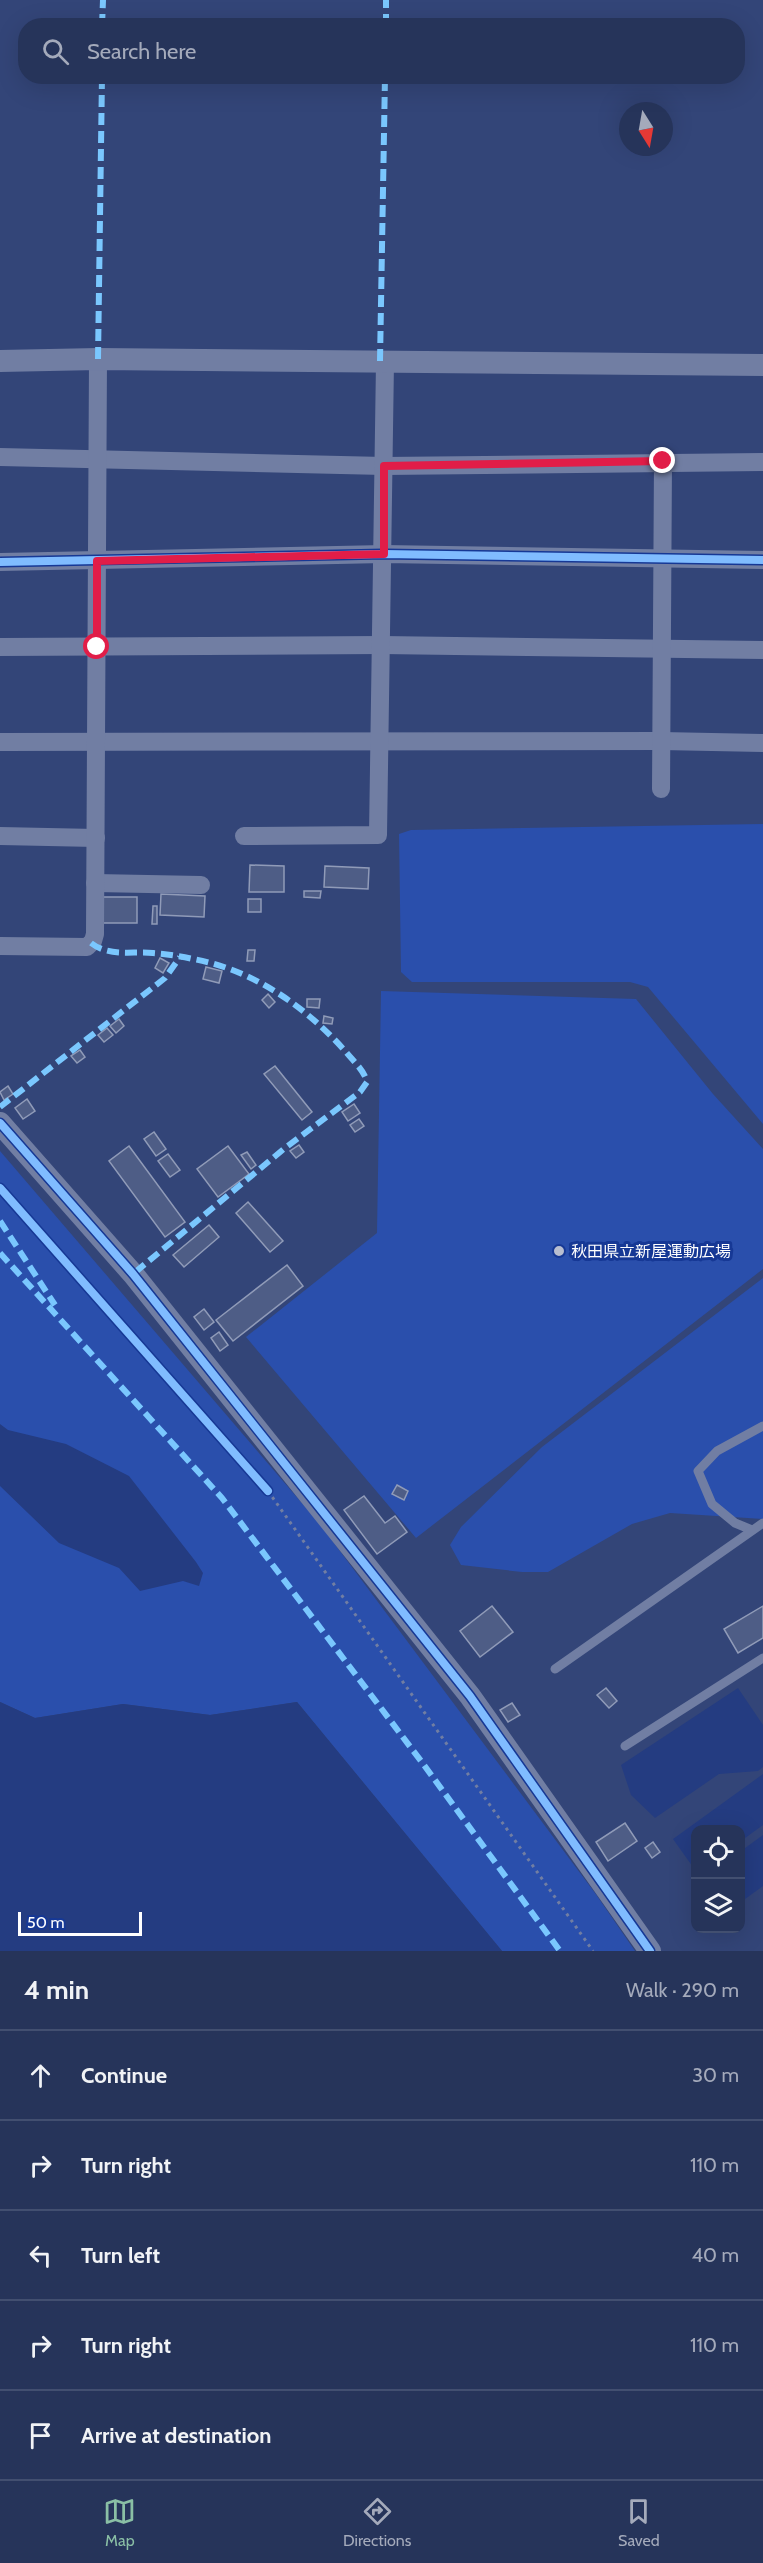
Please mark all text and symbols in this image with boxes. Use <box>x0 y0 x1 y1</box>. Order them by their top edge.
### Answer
search box <box>18 18 745 84</box>
icon: search <box>39 35 72 68</box>
text: Search here <box>87 38 196 65</box>
north arrow <box>619 102 673 156</box>
route end <box>649 447 675 473</box>
route start <box>83 633 109 659</box>
place label: 秋田県立新屋運動広場 <box>571 1242 731 1261</box>
marker: 秋田県立新屋運動広場 <box>552 1244 566 1258</box>
map controls <box>691 1825 745 1933</box>
button: locate <box>691 1825 745 1879</box>
button: layers <box>691 1879 745 1933</box>
scale bar <box>18 1909 142 1936</box>
text: 50 m <box>27 1913 64 1932</box>
text: 4 min <box>24 1974 89 2006</box>
text: Walk · 290 m <box>626 1978 739 2002</box>
icon: ahead <box>24 2059 57 2092</box>
text: Continue <box>81 2062 167 2089</box>
text: 30 m <box>692 2063 739 2087</box>
icon: right <box>24 2149 57 2182</box>
text: Turn right <box>81 2152 171 2179</box>
text: 110 m <box>690 2153 739 2177</box>
icon: left <box>24 2239 57 2272</box>
text: Turn left <box>81 2242 160 2269</box>
text: 40 m <box>691 2243 739 2267</box>
icon: right <box>24 2329 57 2362</box>
text: Turn right <box>81 2332 171 2359</box>
text: 110 m <box>690 2333 739 2357</box>
icon: arrive <box>24 2419 57 2452</box>
text: Arrive at destination <box>81 2422 271 2449</box>
tab: Map <box>103 2495 136 2550</box>
tab: Directions <box>343 2495 411 2550</box>
tab: Saved <box>618 2495 660 2550</box>

